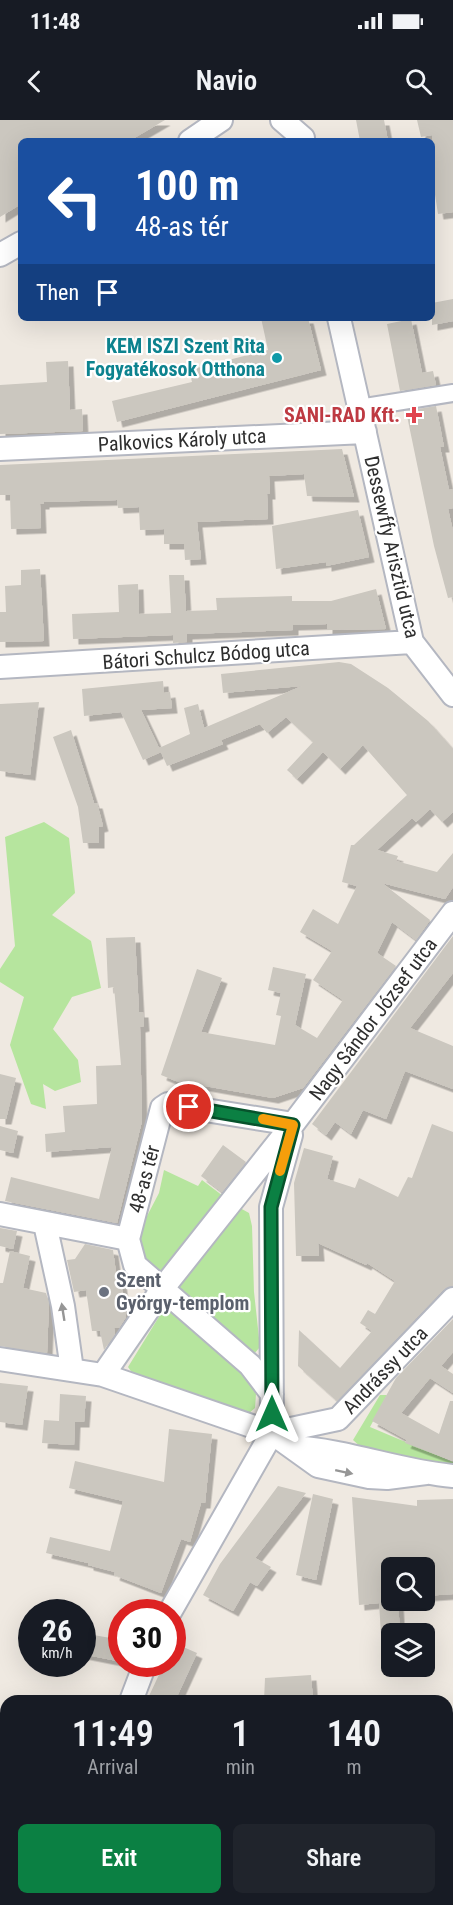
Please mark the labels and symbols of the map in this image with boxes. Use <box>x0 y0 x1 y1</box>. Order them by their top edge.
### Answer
place label: KEM ISZI Szent Rita Fogyatékosok Otthona <box>86 334 265 381</box>
marker: KEM ISZI Szent Rita Fogyatékosok Otthona <box>270 351 284 365</box>
place label: SANI-RAD Kft. <box>284 403 400 427</box>
marker: SANI-RAD Kft. <box>405 406 423 424</box>
street label: Palkovics Károly utca <box>97 424 267 456</box>
street label: Dessewffy Arisztid utca <box>359 453 425 641</box>
street label: Bátori Schulcz Bódog utca <box>102 636 310 674</box>
street label: Nagy Sándor József utca <box>304 933 442 1105</box>
pin <box>163 1081 214 1132</box>
street label: 48-as tér <box>123 1142 165 1216</box>
place label: Szent György-templom <box>116 1268 249 1315</box>
marker: Szent György-templom <box>97 1285 111 1299</box>
one-way arrow <box>59 1302 68 1321</box>
street label: Andrássy utca <box>337 1321 433 1419</box>
position arrow <box>240 1382 304 1446</box>
one-way arrow <box>334 1467 353 1477</box>
speed limit sign: 30 <box>108 1599 186 1677</box>

